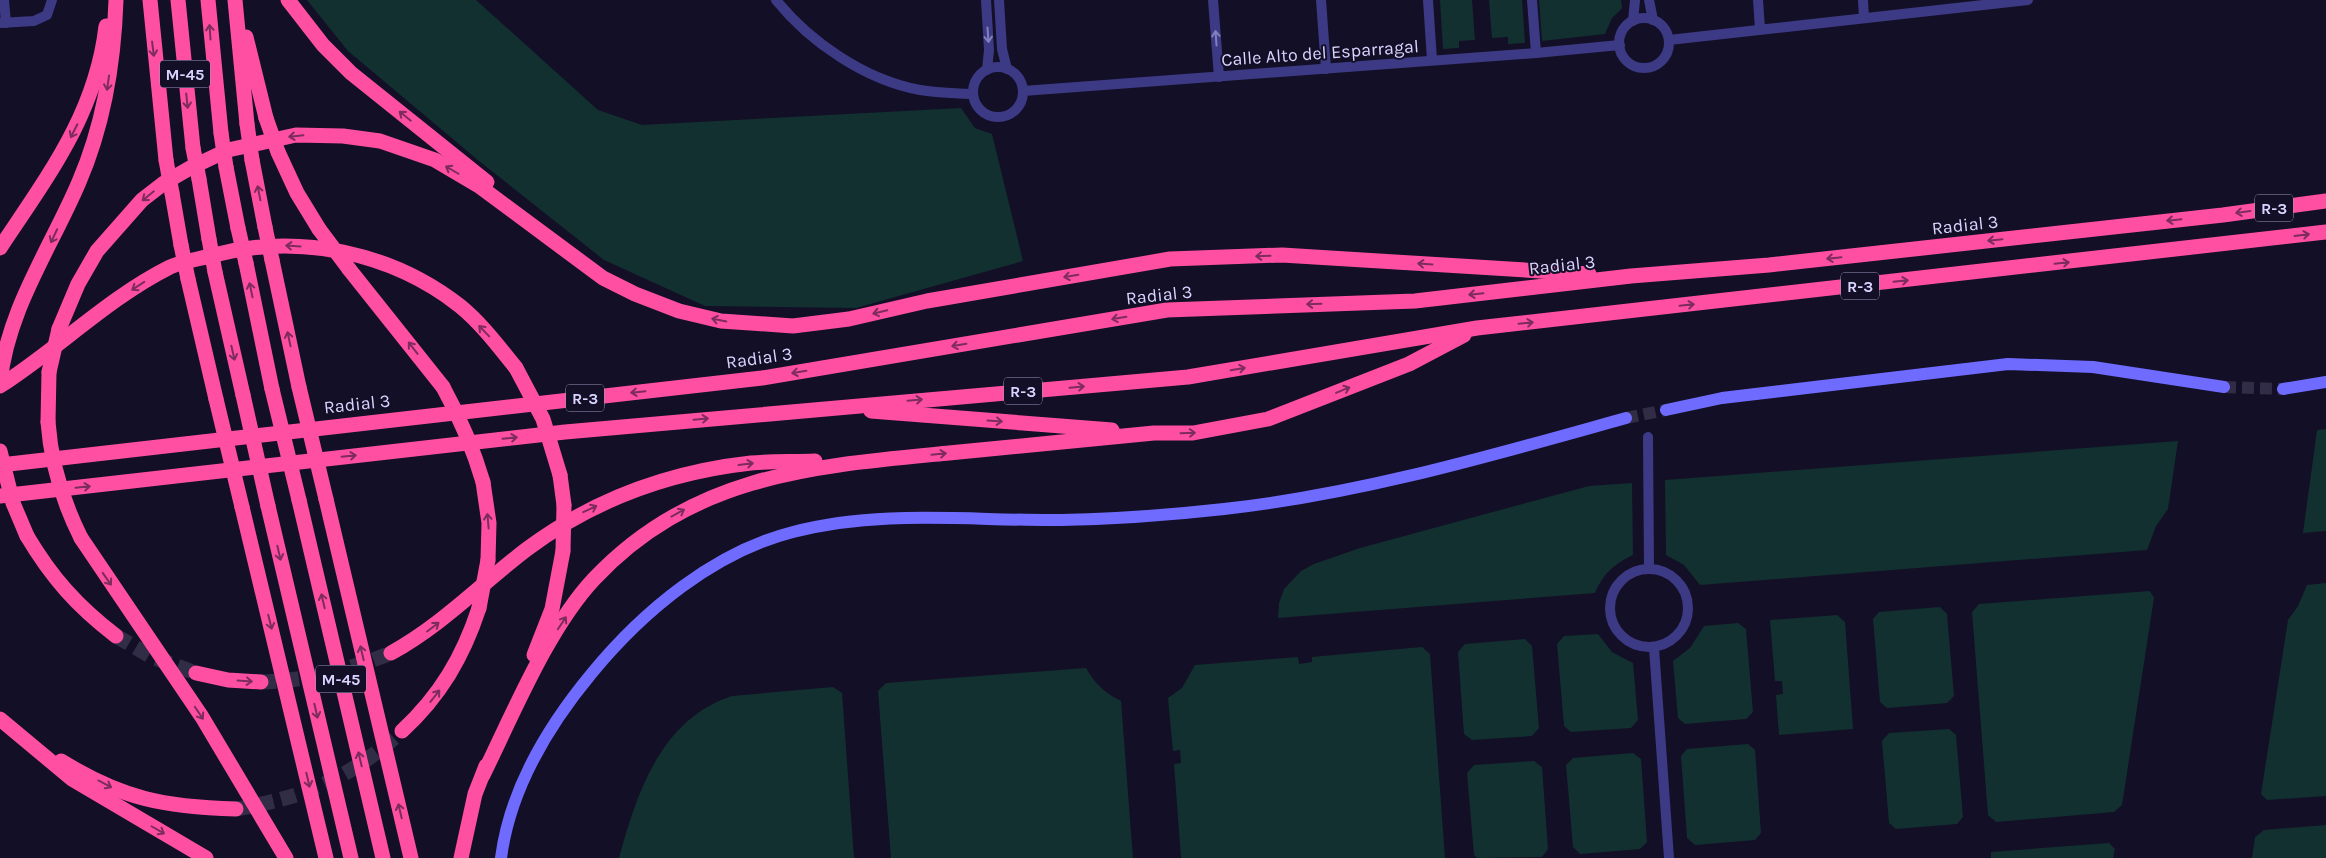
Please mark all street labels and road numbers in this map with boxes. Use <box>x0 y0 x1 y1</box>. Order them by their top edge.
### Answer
street label: Calle Alto del Esparragal <box>1220 35 1420 71</box>
road number: M-45 <box>160 61 210 88</box>
road number: R-3 <box>2255 194 2293 222</box>
street label: Radial 3 <box>1931 211 1999 239</box>
street label: Radial 3 <box>1528 251 1596 279</box>
road number: R-3 <box>1841 272 1879 300</box>
street label: Radial 3 <box>1125 281 1193 309</box>
street label: Radial 3 <box>724 342 794 374</box>
road number: R-3 <box>1004 378 1042 404</box>
road number: R-3 <box>566 384 604 412</box>
street label: Radial 3 <box>323 390 391 418</box>
road number: M-45 <box>316 666 366 692</box>

